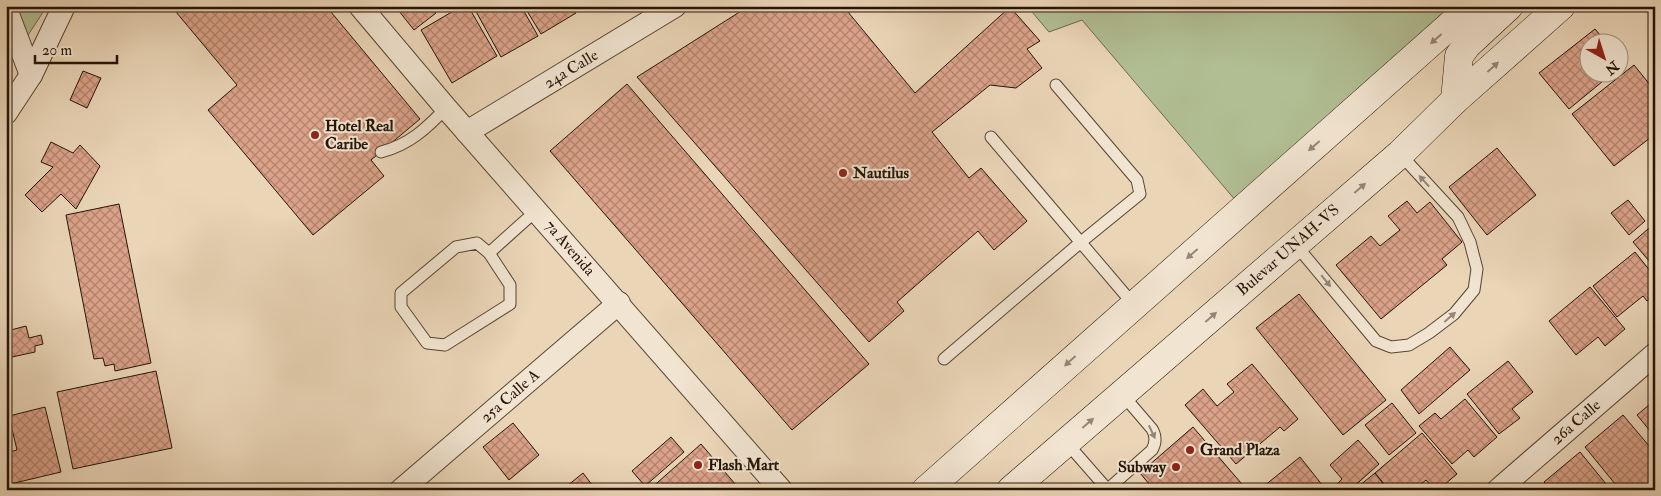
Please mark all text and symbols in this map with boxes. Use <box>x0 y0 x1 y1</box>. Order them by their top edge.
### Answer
scale bar <box>35 32 118 64</box>
north arrow <box>1578 32 1628 82</box>
one-way arrow <box>1429 33 1442 44</box>
text: 20 m <box>42 41 72 60</box>
street label: 24a Calle <box>540 45 602 93</box>
text: N <box>1601 57 1623 79</box>
one-way arrow <box>1486 61 1499 72</box>
place label: Hotel Real Caribe <box>325 116 395 154</box>
marker: Hotel Real Caribe <box>309 129 321 141</box>
one-way arrow <box>1308 140 1320 152</box>
place label: Nautilus <box>852 163 910 183</box>
marker: Nautilus <box>837 167 849 179</box>
one-way arrow <box>1418 175 1430 187</box>
one-way arrow <box>1354 183 1366 194</box>
street label: Bulevar UNAH-VS <box>1232 200 1344 300</box>
street label: 7a Avenida <box>540 216 600 280</box>
one-way arrow <box>1185 248 1198 259</box>
one-way arrow <box>1321 274 1332 287</box>
one-way arrow <box>1204 311 1216 323</box>
one-way arrow <box>1444 311 1457 322</box>
one-way arrow <box>1065 355 1077 367</box>
street label: 25a Calle A <box>476 365 544 427</box>
street label: 26a Calle <box>1547 395 1605 449</box>
one-way arrow <box>1081 418 1094 429</box>
one-way arrow <box>1147 424 1156 439</box>
place label: Grand Plaza <box>1200 440 1280 460</box>
marker: Grand Plaza <box>1184 444 1196 456</box>
place label: Flash Mart <box>708 455 780 475</box>
place label: Subway <box>1118 457 1167 478</box>
marker: Flash Mart <box>692 459 704 471</box>
marker: Subway <box>1170 461 1182 473</box>

